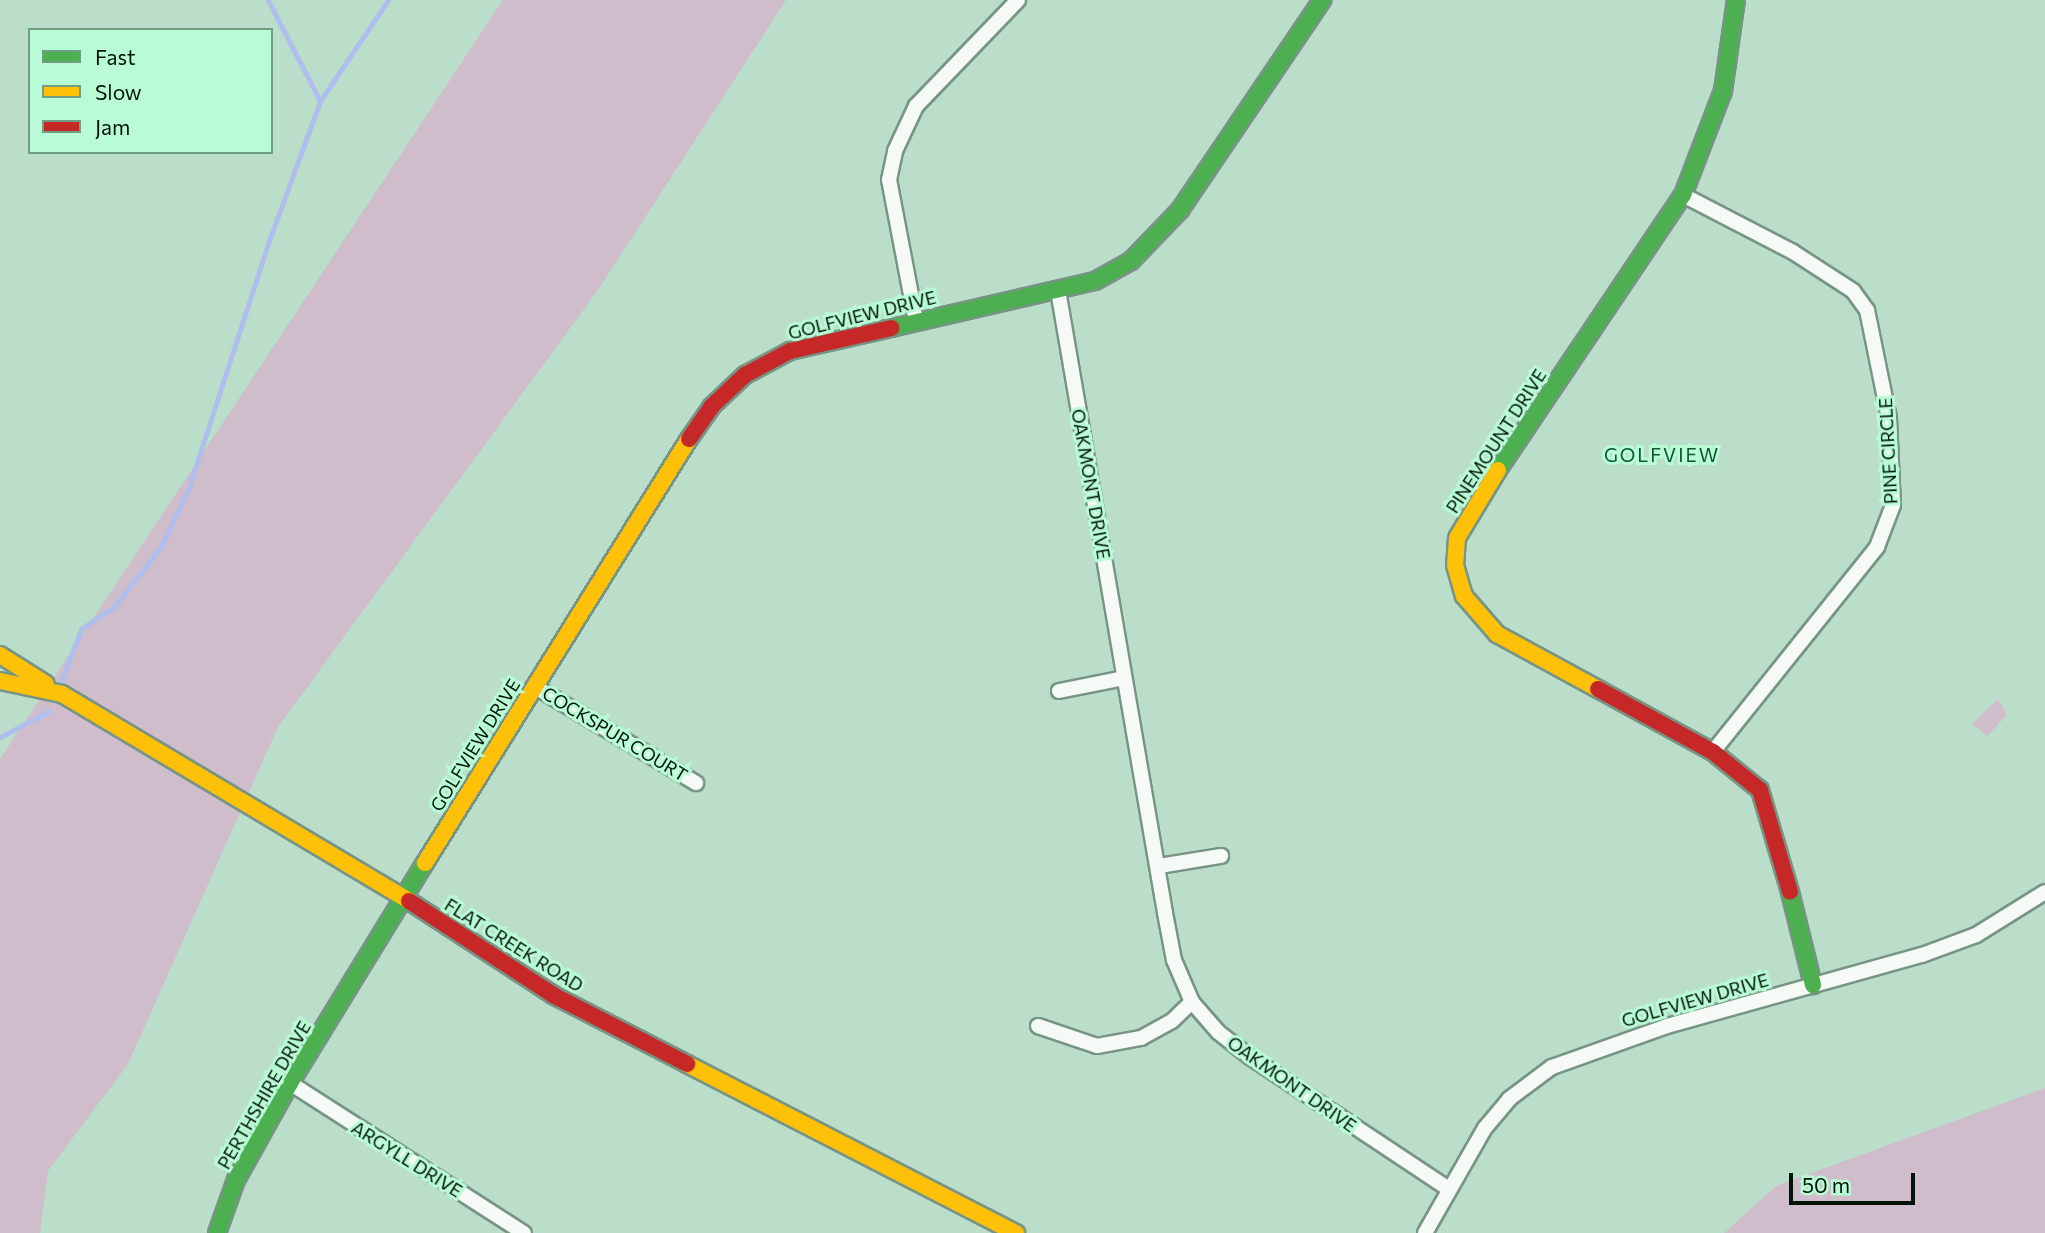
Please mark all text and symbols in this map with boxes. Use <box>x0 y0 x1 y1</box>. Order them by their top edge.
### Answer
legend <box>28 28 273 154</box>
text: Fast <box>95 44 136 69</box>
text: Slow <box>95 79 142 104</box>
text: Jam <box>95 114 130 139</box>
street label: GOLFVIEW DRIVE <box>786 286 938 344</box>
street label: PINEMOUNT DRIVE <box>1441 365 1551 517</box>
street label: PINE CIRCLE <box>1874 397 1902 505</box>
street label: OAKMONT DRIVE <box>1067 407 1115 561</box>
district label: GOLFVIEW <box>1605 444 1719 466</box>
street label: GOLFVIEW DRIVE <box>426 675 524 815</box>
street label: COCKSPUR COURT <box>539 682 691 786</box>
street label: FLAT CREEK ROAD <box>441 894 587 996</box>
street label: GOLFVIEW DRIVE <box>1619 969 1771 1031</box>
street label: PERTHSHIRE DRIVE <box>213 1017 315 1173</box>
street label: OAKMONT DRIVE <box>1223 1031 1361 1137</box>
street label: ARGYLL DRIVE <box>348 1116 466 1202</box>
scale bar <box>1793 1160 1919 1204</box>
text: 50 m <box>1802 1172 1850 1197</box>

